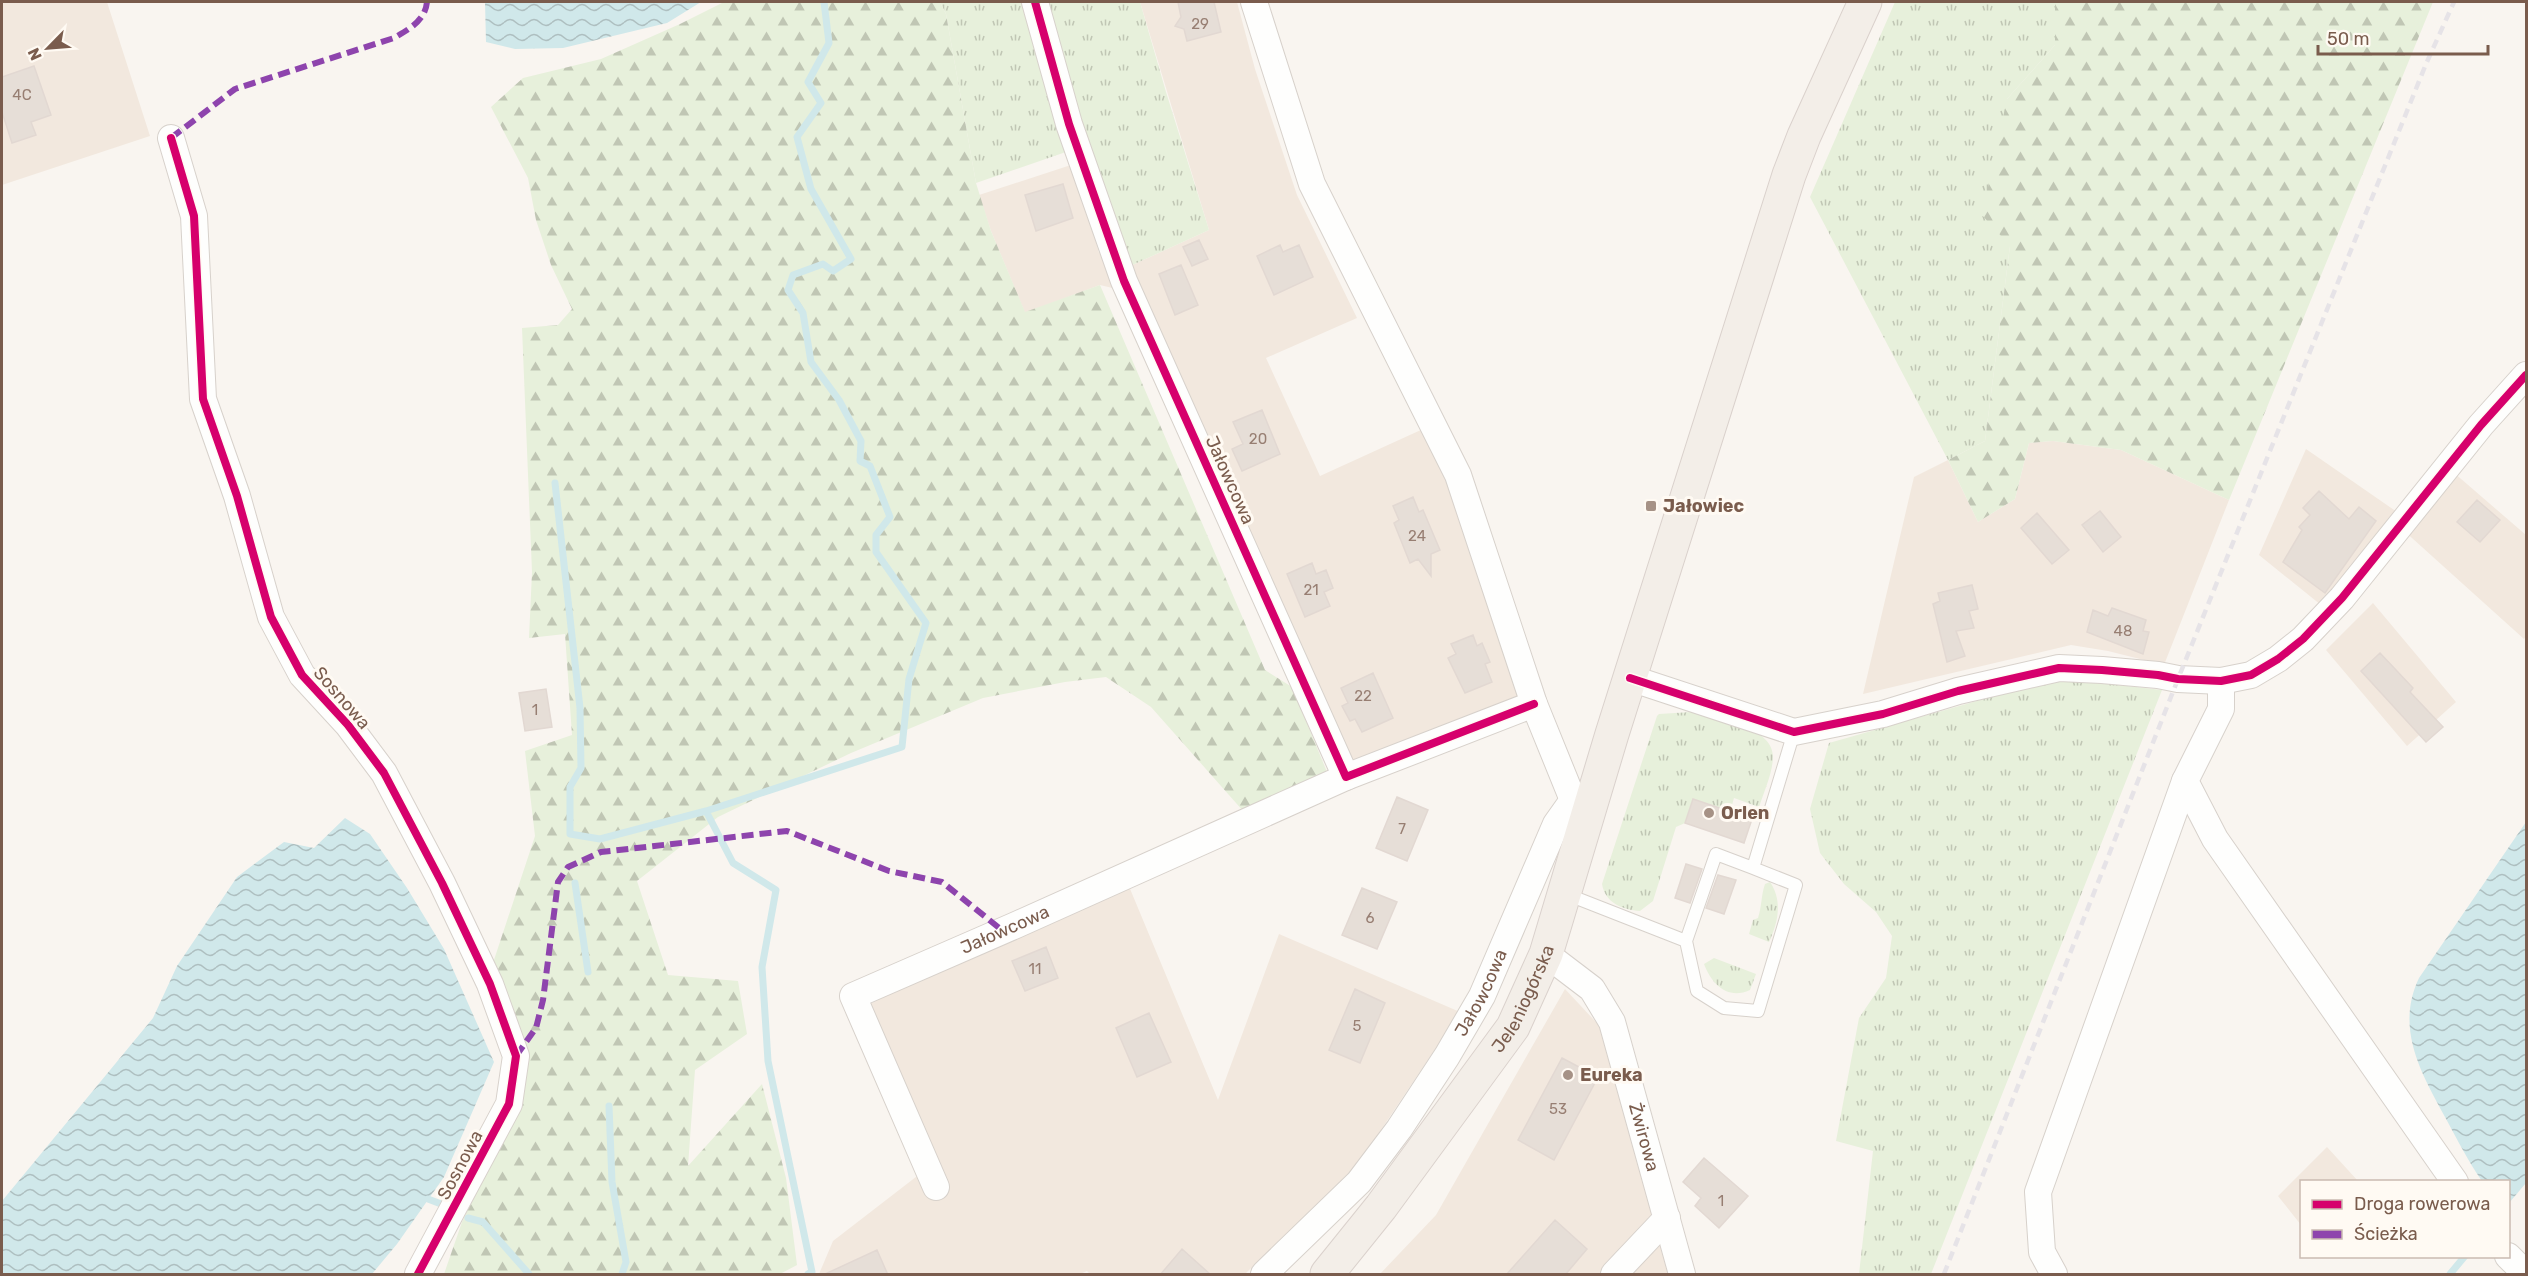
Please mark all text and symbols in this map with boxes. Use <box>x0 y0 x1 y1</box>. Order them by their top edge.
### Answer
house number: 29 <box>1191 15 1209 33</box>
north arrow <box>18 18 78 78</box>
scale bar <box>2318 18 2488 56</box>
text: 50 m <box>2327 28 2370 50</box>
text: N <box>24 45 46 63</box>
house number: 4C <box>12 86 32 104</box>
house number: 20 <box>1249 430 1267 448</box>
street label: Jałowcowa <box>1201 432 1259 528</box>
place label: Jałowiec <box>1663 495 1744 517</box>
marker: Jałowiec <box>1644 499 1658 513</box>
house number: 24 <box>1408 527 1426 545</box>
house number: 21 <box>1303 581 1319 599</box>
house number: 48 <box>2114 622 2132 640</box>
street label: Sosnowa <box>309 662 375 734</box>
house number: 22 <box>1354 687 1372 705</box>
house number: 1 <box>532 701 538 719</box>
place label: Orlen <box>1721 802 1769 824</box>
marker: Orlen <box>1702 806 1716 820</box>
house number: 7 <box>1398 820 1406 838</box>
street label: Jałowcowa <box>957 901 1053 959</box>
house number: 6 <box>1365 909 1375 927</box>
street label: Jeleniogórska <box>1487 943 1559 1057</box>
street label: Jałowcowa <box>1450 946 1512 1040</box>
house number: 11 <box>1029 960 1041 978</box>
house number: 5 <box>1353 1017 1362 1035</box>
place label: Eureka <box>1580 1064 1643 1086</box>
marker: Eureka <box>1561 1068 1575 1082</box>
house number: 53 <box>1549 1100 1567 1118</box>
street label: Żwirowa <box>1624 1101 1664 1174</box>
street label: Sosnowa <box>432 1126 488 1204</box>
legend <box>2300 1180 2510 1258</box>
house number: 1 <box>1718 1192 1724 1210</box>
text: Droga rowerowa <box>2354 1193 2490 1215</box>
text: Ścieżka <box>2354 1223 2418 1245</box>

